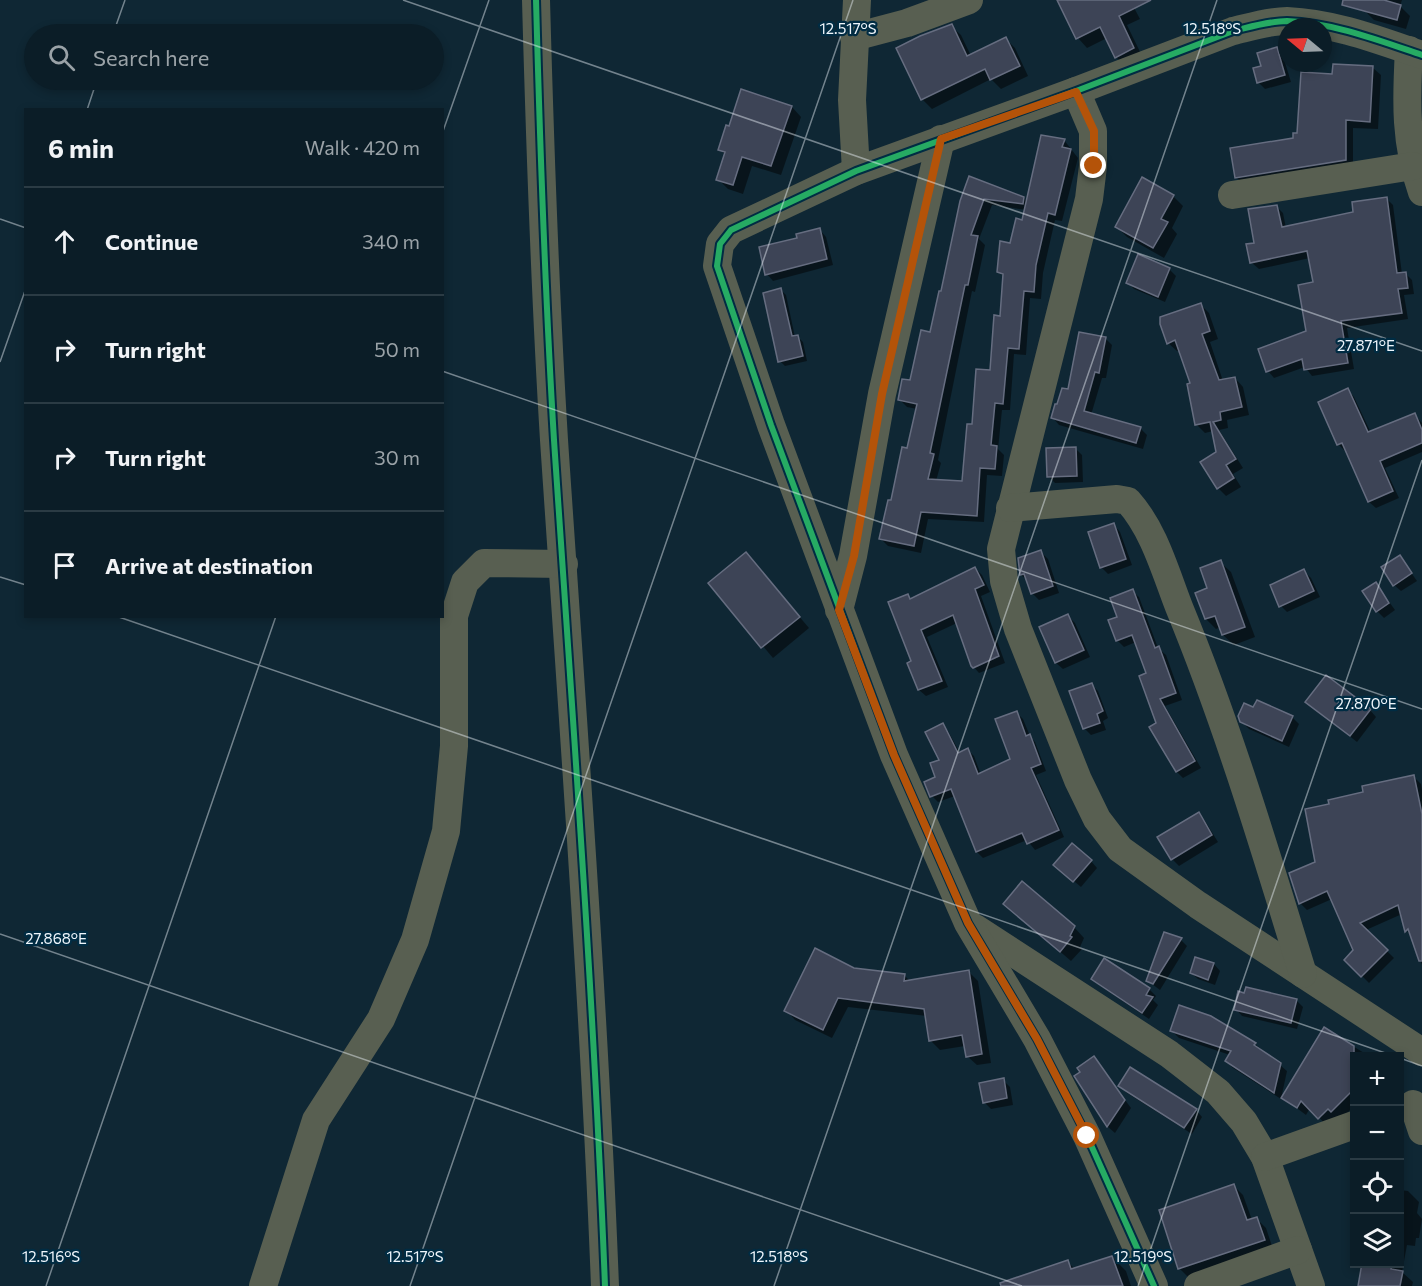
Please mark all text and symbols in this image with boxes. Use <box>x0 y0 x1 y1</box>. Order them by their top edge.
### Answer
north arrow <box>1278 18 1332 72</box>
text: 12.517°S <box>819 19 877 37</box>
text: 12.518°S <box>1183 19 1241 37</box>
search box <box>24 24 444 90</box>
icon: search <box>45 41 78 74</box>
text: Search here <box>93 44 209 71</box>
text: 6 min <box>48 132 114 163</box>
text: Walk · 420 m <box>305 135 420 159</box>
route end <box>1080 152 1106 178</box>
icon: ahead <box>48 225 81 258</box>
text: Continue <box>105 228 198 255</box>
text: 340 m <box>362 229 420 253</box>
icon: right <box>48 333 81 366</box>
text: Turn right <box>105 336 206 363</box>
text: 27.871°E <box>1337 336 1395 354</box>
text: 50 m <box>374 337 420 361</box>
icon: right <box>48 441 81 474</box>
text: Turn right <box>105 444 206 471</box>
text: 30 m <box>374 445 420 469</box>
icon: arrive <box>48 549 81 582</box>
text: Arrive at destination <box>105 552 313 579</box>
text: 27.870°E <box>1335 694 1397 712</box>
text: 27.868°E <box>25 929 87 947</box>
map controls <box>1350 1052 1404 1268</box>
button: + <box>1350 1052 1404 1106</box>
button: − <box>1350 1106 1404 1160</box>
route start <box>1073 1122 1099 1148</box>
button: locate <box>1350 1160 1404 1214</box>
button: layers <box>1350 1214 1404 1268</box>
text: 12.516°S <box>22 1247 80 1265</box>
text: 12.517°S <box>386 1247 444 1265</box>
text: 12.518°S <box>750 1247 808 1265</box>
text: 12.519°S <box>1114 1247 1172 1265</box>

